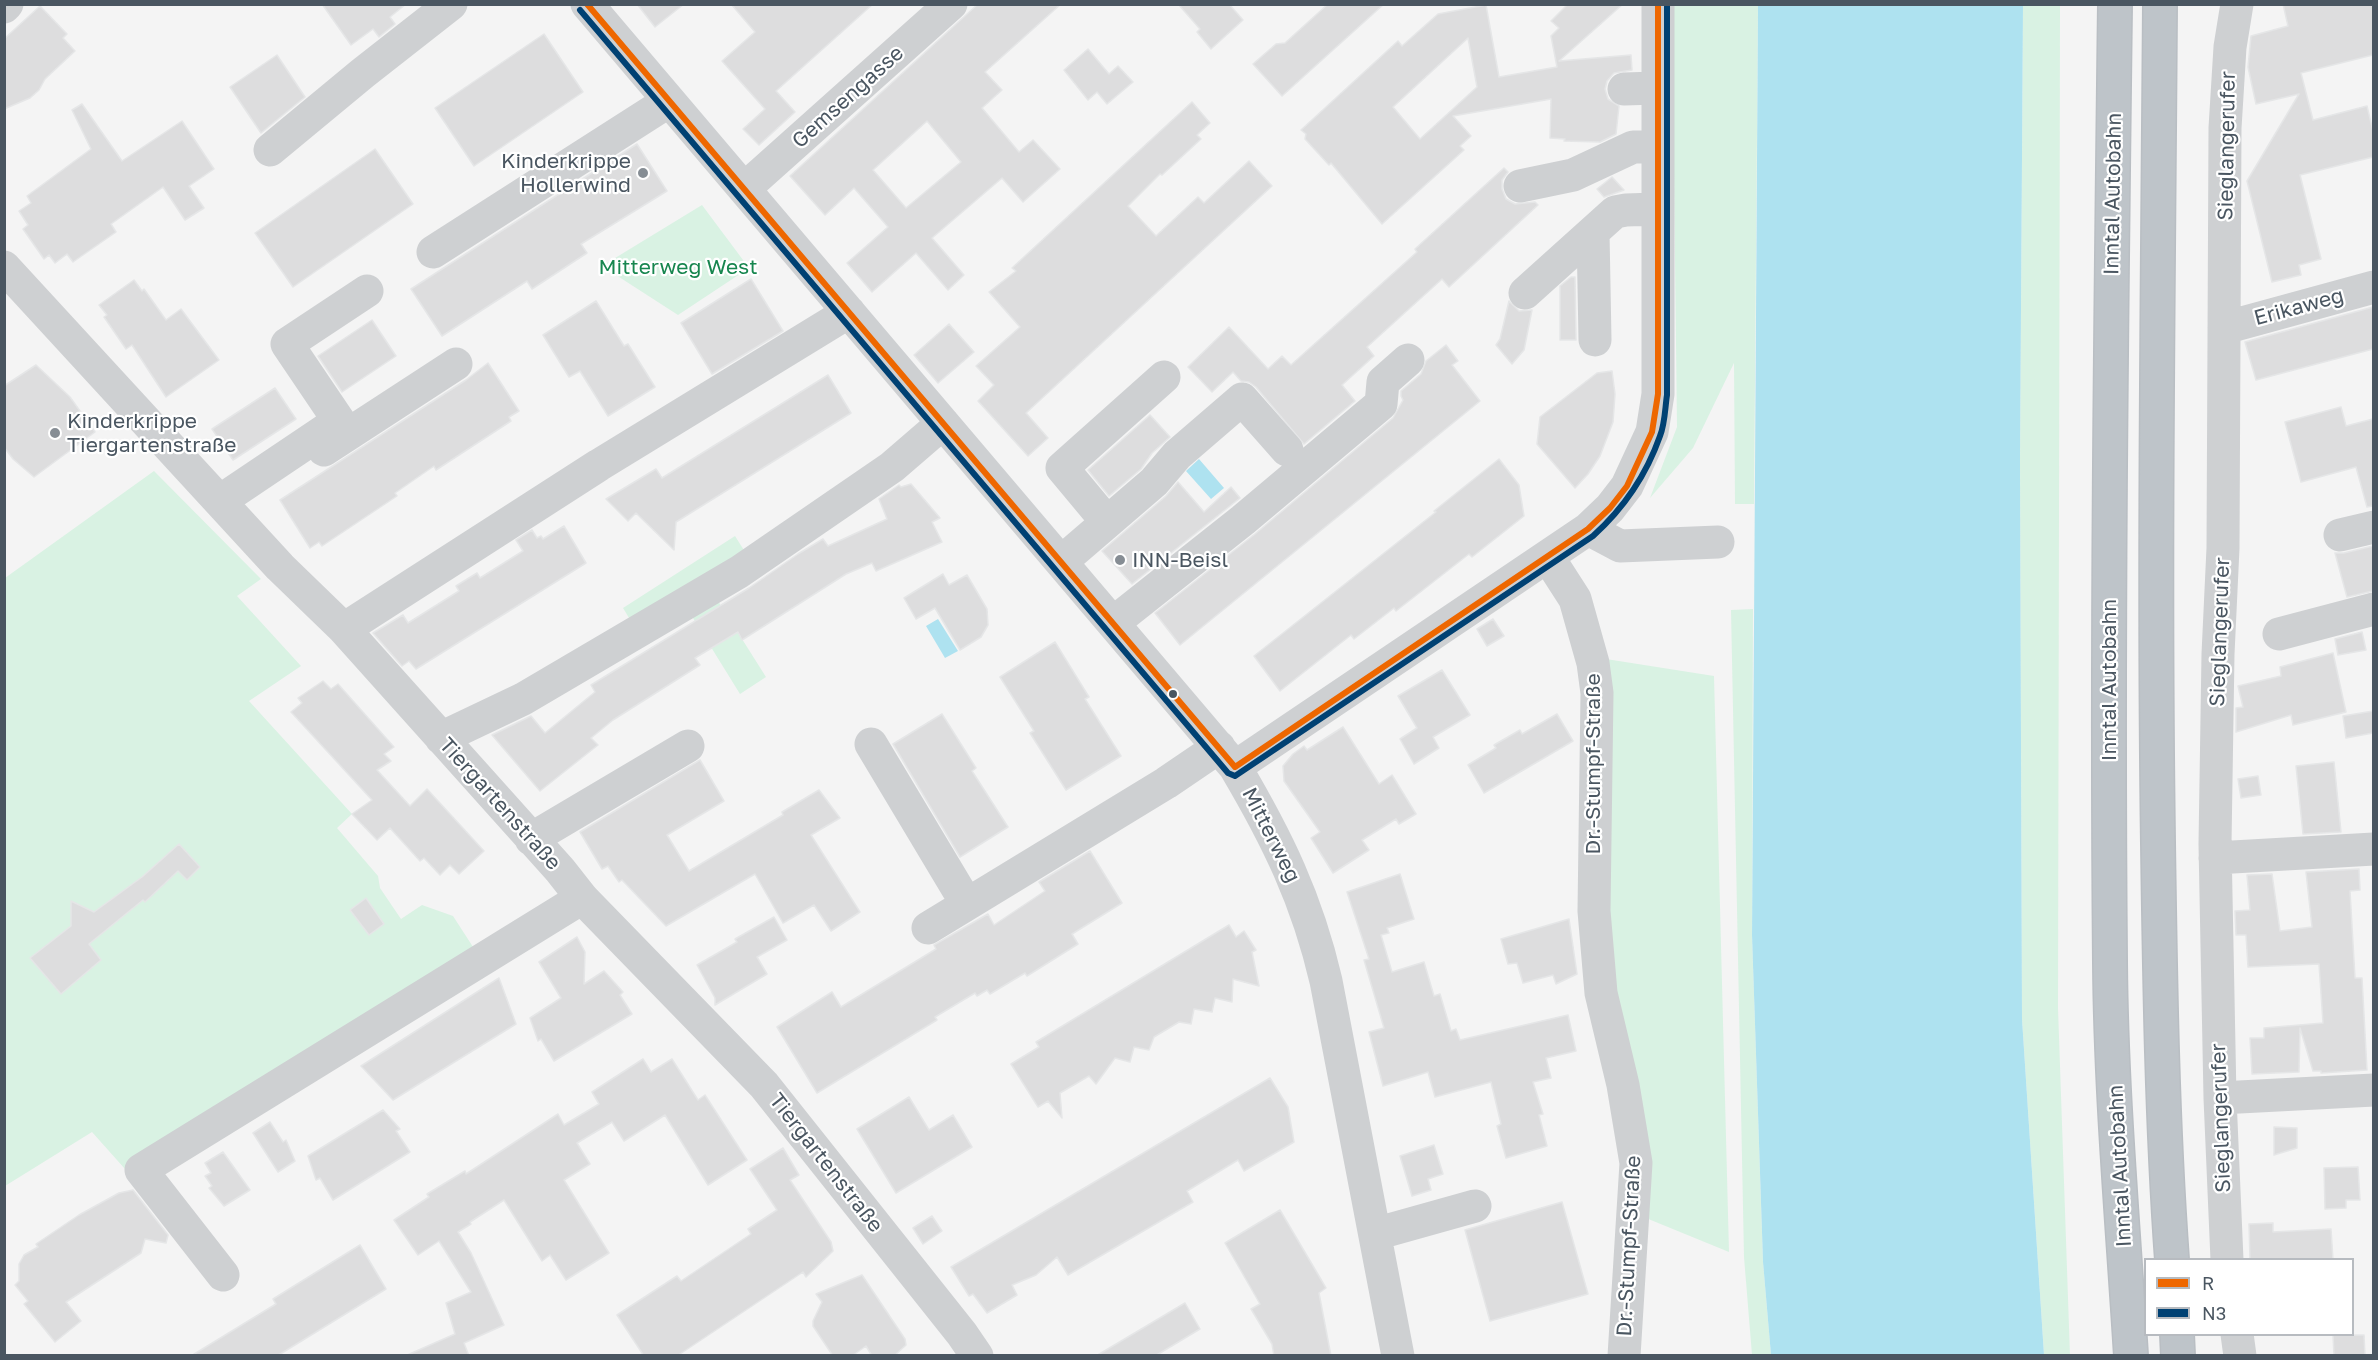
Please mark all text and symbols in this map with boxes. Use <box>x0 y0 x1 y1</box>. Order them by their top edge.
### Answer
street label: Gemsengasse <box>787 40 909 154</box>
street label: Sieglangerufer <box>2213 71 2241 221</box>
street label: Inntal Autobahn <box>2099 113 2127 275</box>
place label: Kinderkrippe Hollerwind <box>501 148 631 198</box>
marker: Kinderkrippe Hollerwind <box>636 166 650 180</box>
park label: Mitterweg West <box>598 254 758 280</box>
street label: Erikaweg <box>2251 283 2347 331</box>
place label: Kinderkrippe Tiergartenstraße <box>67 408 236 458</box>
marker: Kinderkrippe Tiergartenstraße <box>48 426 62 440</box>
place label: INN-Beisl <box>1132 547 1228 573</box>
marker: INN-Beisl <box>1113 553 1127 567</box>
street label: Sieglangerufer <box>2205 557 2235 707</box>
street label: Inntal Autobahn <box>2096 599 2122 761</box>
street label: Dr.-Stumpf-Straße <box>1580 673 1606 855</box>
unlabelled marker <box>1167 688 1179 700</box>
street label: Tiergartenstraße <box>434 733 566 875</box>
street label: Mitterweg <box>1236 783 1306 887</box>
street label: Sieglangerufer <box>2206 1043 2236 1193</box>
street label: Inntal Autobahn <box>2103 1084 2137 1248</box>
street label: Tiergartenstraße <box>764 1088 888 1238</box>
street label: Dr.-Stumpf-Straße <box>1612 1155 1646 1337</box>
legend <box>2144 1258 2354 1336</box>
text: R <box>2202 1272 2214 1294</box>
text: N3 <box>2202 1302 2226 1324</box>

